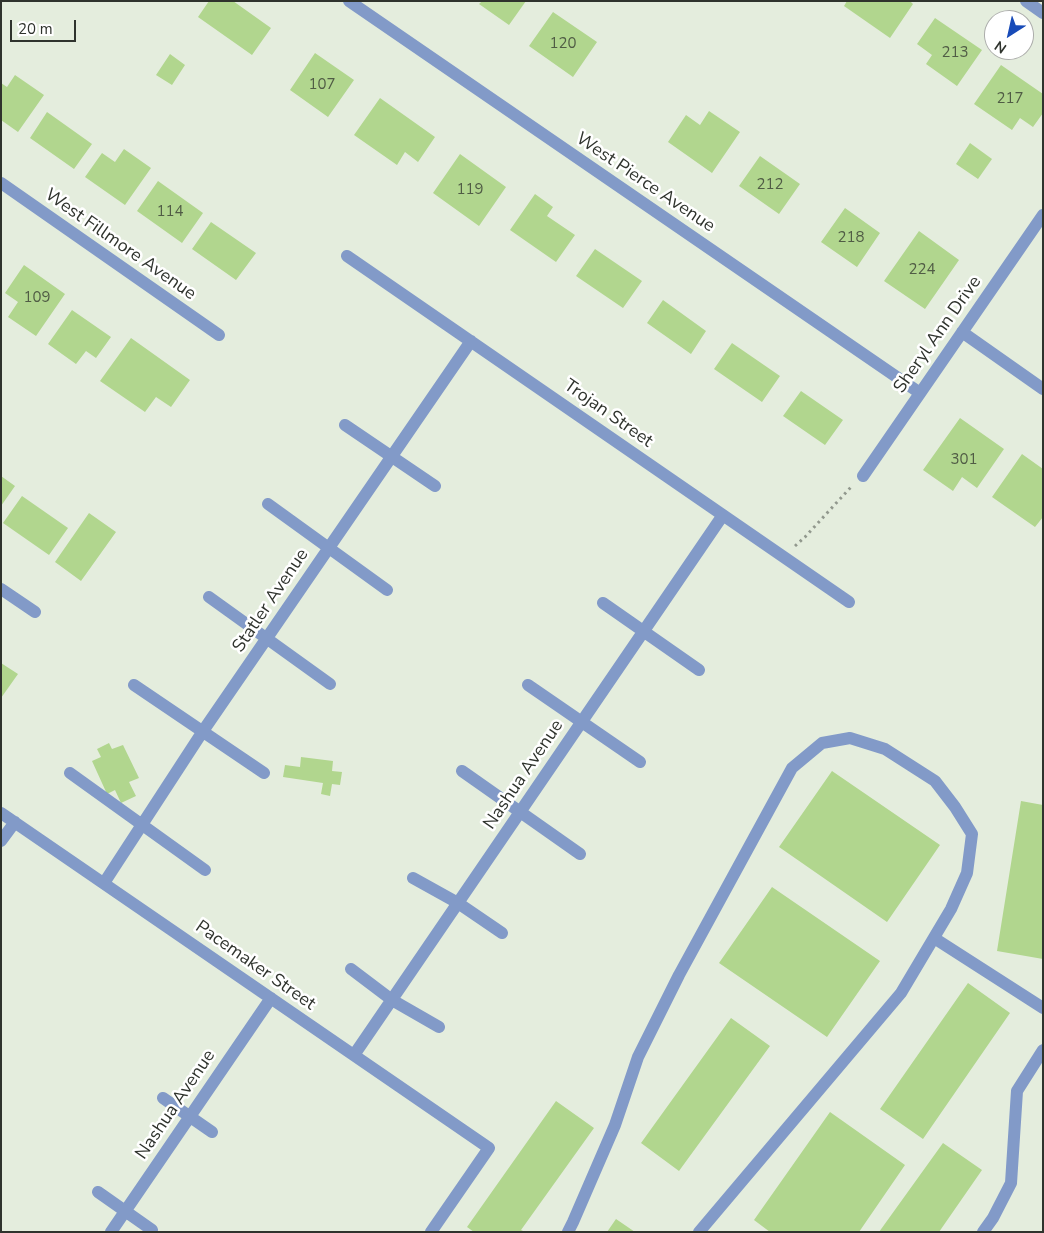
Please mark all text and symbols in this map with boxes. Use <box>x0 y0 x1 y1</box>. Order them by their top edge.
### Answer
scale bar <box>12 10 79 42</box>
north arrow <box>984 10 1034 60</box>
text: 20 m <box>18 19 53 39</box>
house number: 120 <box>550 35 576 53</box>
text: N <box>991 36 1010 58</box>
house number: 213 <box>942 44 968 62</box>
house number: 107 <box>309 76 335 94</box>
house number: 217 <box>997 90 1023 108</box>
street label: West Pierce Avenue <box>571 128 719 238</box>
house number: 212 <box>757 176 783 194</box>
house number: 119 <box>457 181 483 199</box>
street label: West Fillmore Avenue <box>40 185 200 305</box>
house number: 114 <box>157 203 183 221</box>
house number: 218 <box>838 229 864 247</box>
house number: 224 <box>909 261 935 279</box>
street label: Sheryl Ann Drive <box>890 272 986 398</box>
house number: 109 <box>24 289 50 307</box>
street label: Trojan Street <box>559 375 657 453</box>
house number: 301 <box>951 451 977 469</box>
street label: Statler Avenue <box>228 545 314 657</box>
street label: Nashua Avenue <box>479 716 569 834</box>
street label: Pacemaker Street <box>191 917 319 1015</box>
street label: Nashua Avenue <box>131 1046 221 1164</box>

